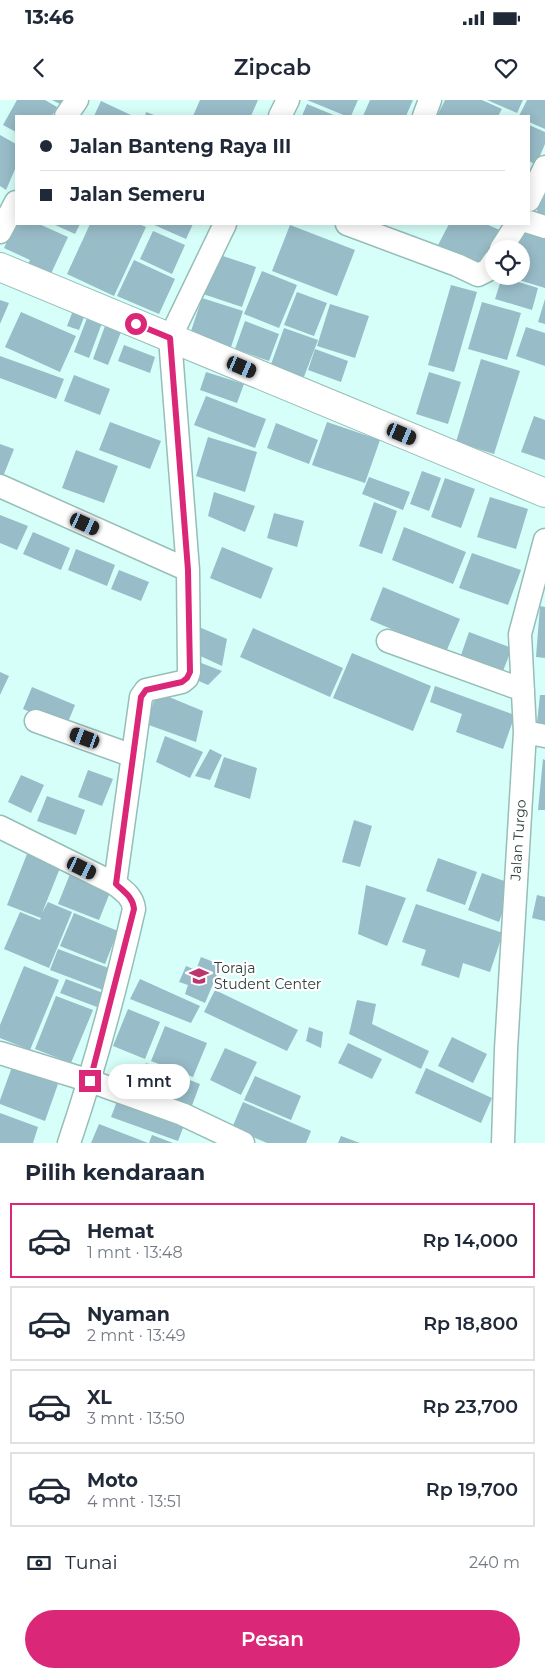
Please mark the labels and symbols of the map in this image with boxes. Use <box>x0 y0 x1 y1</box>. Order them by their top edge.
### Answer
route start <box>125 313 147 335</box>
car <box>225 354 258 380</box>
car <box>385 421 418 447</box>
car <box>68 511 101 537</box>
car <box>68 726 101 750</box>
street label: Jalan Turgo <box>506 799 530 882</box>
car <box>65 855 98 881</box>
place label: Toraja Student Center <box>214 959 322 993</box>
school or university icon: Toraja Student Center <box>188 965 210 987</box>
callout: 1 mnt <box>108 1064 190 1098</box>
route end <box>79 1070 101 1092</box>

